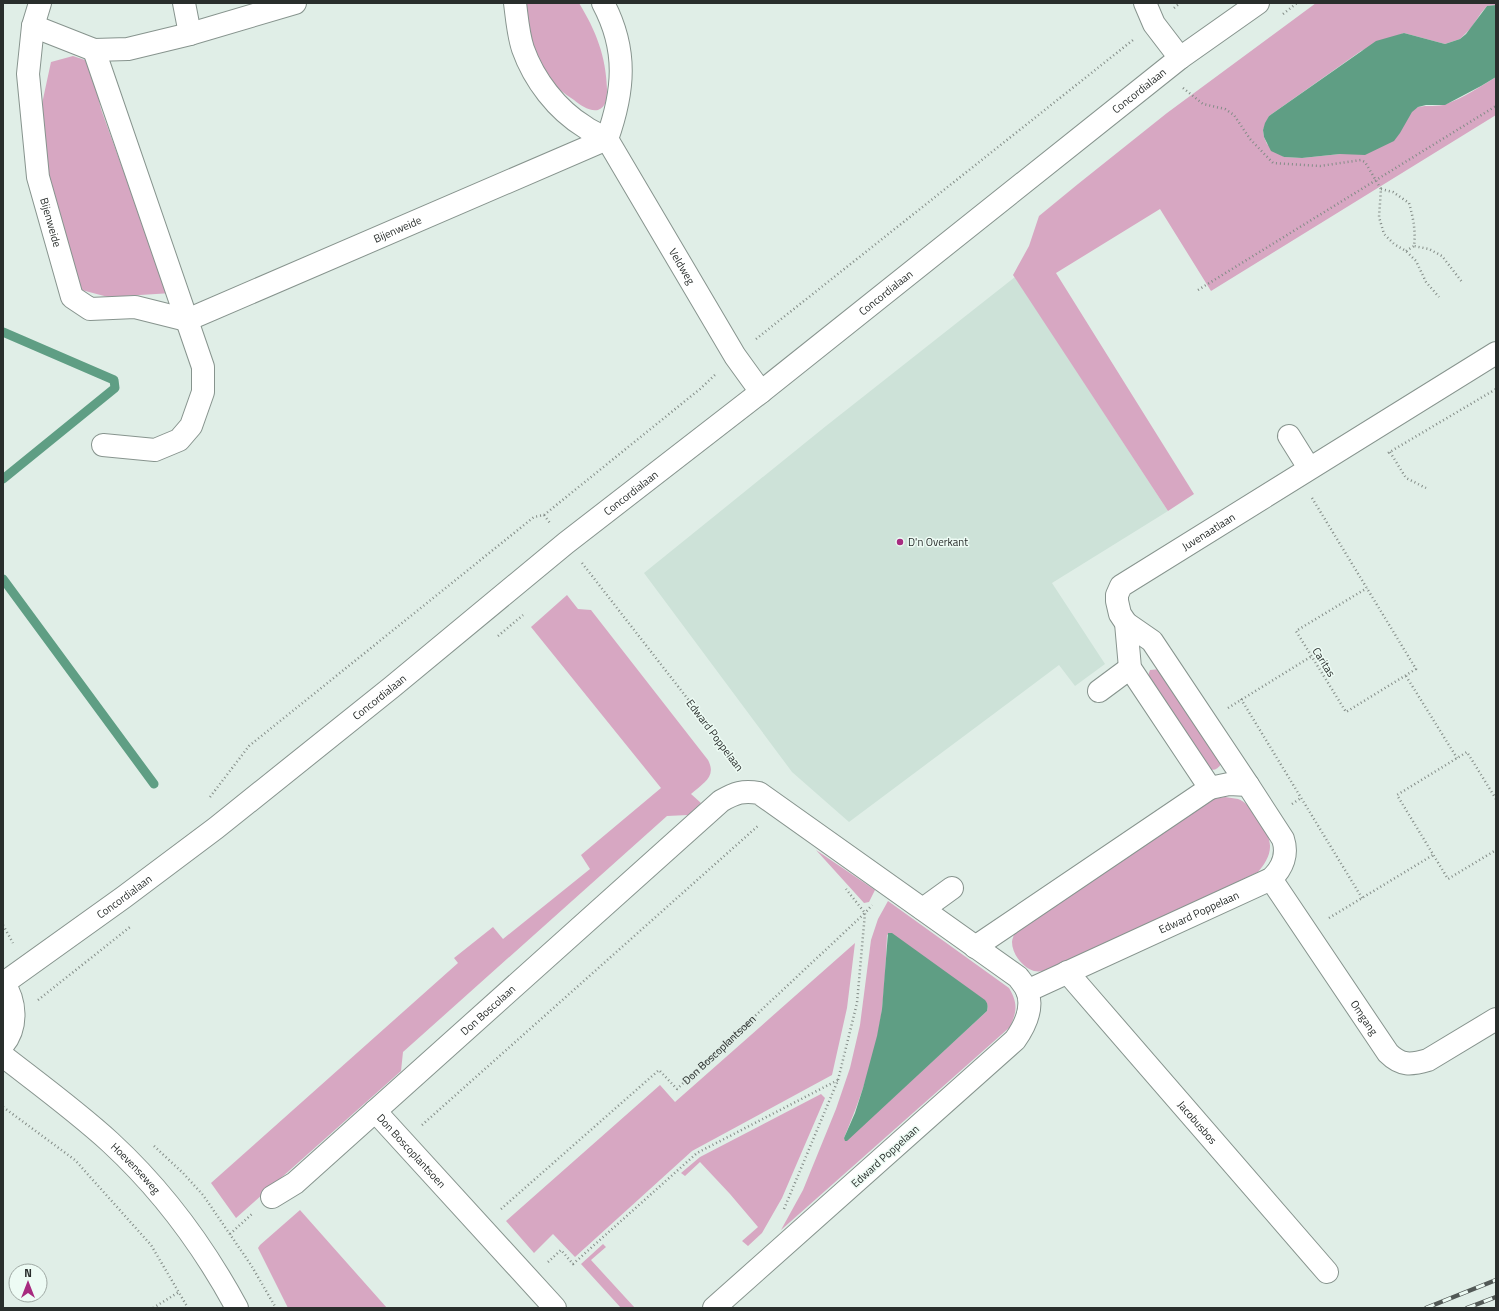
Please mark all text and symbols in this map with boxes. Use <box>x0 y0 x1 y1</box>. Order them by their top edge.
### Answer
street label: Concordialaan <box>1109 64 1169 117</box>
street label: Bijenweide <box>36 196 66 249</box>
street label: Bijenweide <box>371 212 424 247</box>
street label: Veldweg <box>665 245 699 288</box>
street label: Concordialaan <box>855 266 916 319</box>
street label: Concordialaan <box>600 466 662 519</box>
street label: Juvenaatlaan <box>1179 509 1238 554</box>
place label: D'n Overkant <box>908 534 968 550</box>
marker: D'n Overkant <box>895 537 905 547</box>
street label: Caritas <box>1309 644 1339 680</box>
street label: Concordialaan <box>349 670 410 724</box>
street label: Edward Poppelaan <box>683 696 747 774</box>
street label: Concordialaan <box>93 871 155 922</box>
street label: Edward Poppelaan <box>1156 887 1242 937</box>
street label: Don Boscolaan <box>457 981 519 1039</box>
street label: Omgang <box>1347 997 1382 1039</box>
street label: Don Boscoplantsoen <box>679 1011 759 1088</box>
street label: Jacobusbos <box>1174 1097 1221 1148</box>
street label: Don Boscoplantsoen <box>373 1110 450 1192</box>
street label: Edward Poppelaan <box>848 1121 923 1191</box>
street label: Hoevenseweg <box>107 1139 164 1198</box>
north arrow <box>8 1263 48 1303</box>
text: N <box>24 1265 32 1281</box>

